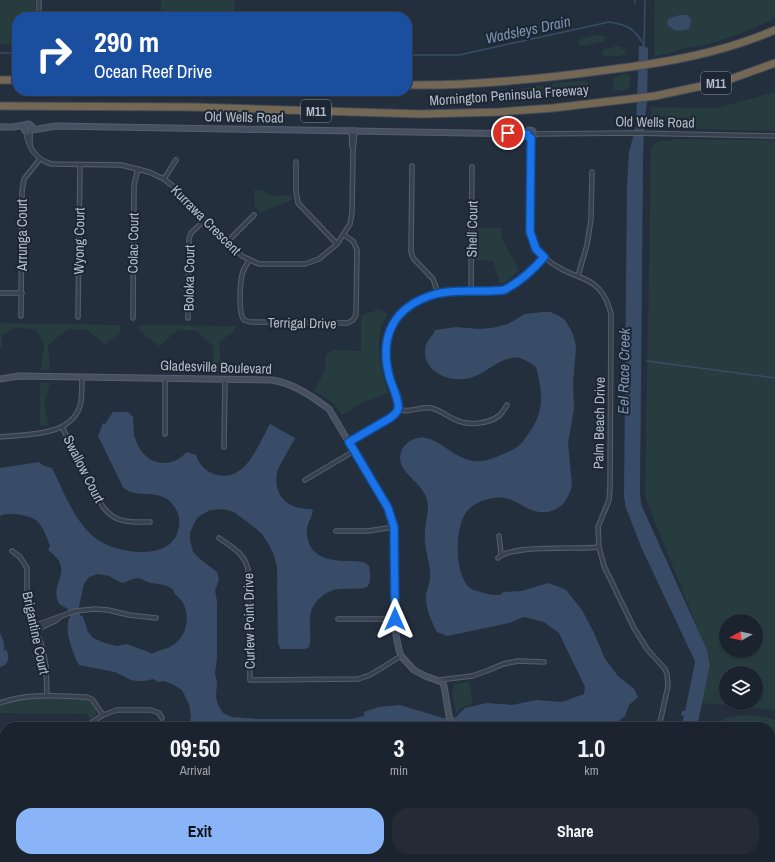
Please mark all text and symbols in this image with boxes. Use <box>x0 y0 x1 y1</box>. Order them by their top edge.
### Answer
water label: Wadsleys Drain <box>483 10 573 49</box>
text: 290 m <box>94 23 159 61</box>
icon: right <box>28 28 80 80</box>
text: Ocean Reef Drive <box>94 59 212 84</box>
road number: M11 <box>701 72 731 94</box>
street label: Mornington Peninsula Freeway <box>429 80 589 110</box>
road number: M11 <box>301 100 331 122</box>
street label: Old Wells Road <box>204 107 284 127</box>
street label: Old Wells Road <box>615 112 695 132</box>
pin <box>491 116 525 150</box>
icon: arrive <box>497 122 519 144</box>
street label: Kurrawa Crescent <box>167 181 245 259</box>
street label: Arrunga Court <box>13 199 31 272</box>
street label: Shell Court <box>463 200 481 258</box>
street label: Wyong Court <box>69 207 89 275</box>
street label: Colac Court <box>123 213 143 273</box>
street label: Boloka Court <box>179 245 199 311</box>
street label: Terrigal Drive <box>267 313 337 333</box>
water label: Eel Race Creek <box>612 327 635 414</box>
street label: Gladesville Boulevard <box>160 356 272 378</box>
street label: Palm Beach Drive <box>589 377 609 469</box>
street label: Swallow Court <box>59 432 109 506</box>
street label: Curlew Point Drive <box>239 573 259 669</box>
street label: Brigantine Court <box>18 590 54 676</box>
position arrow <box>374 598 416 640</box>
north arrow <box>719 614 763 658</box>
map controls <box>719 614 763 710</box>
button: layers <box>719 666 763 710</box>
text: 09:50 <box>170 732 220 764</box>
text: 3 <box>393 732 404 764</box>
text: 1.0 <box>578 732 605 764</box>
text: Arrival <box>180 762 210 779</box>
text: min <box>390 762 408 779</box>
text: km <box>584 762 599 779</box>
button: Exit <box>16 808 384 854</box>
button: Share <box>392 808 759 854</box>

